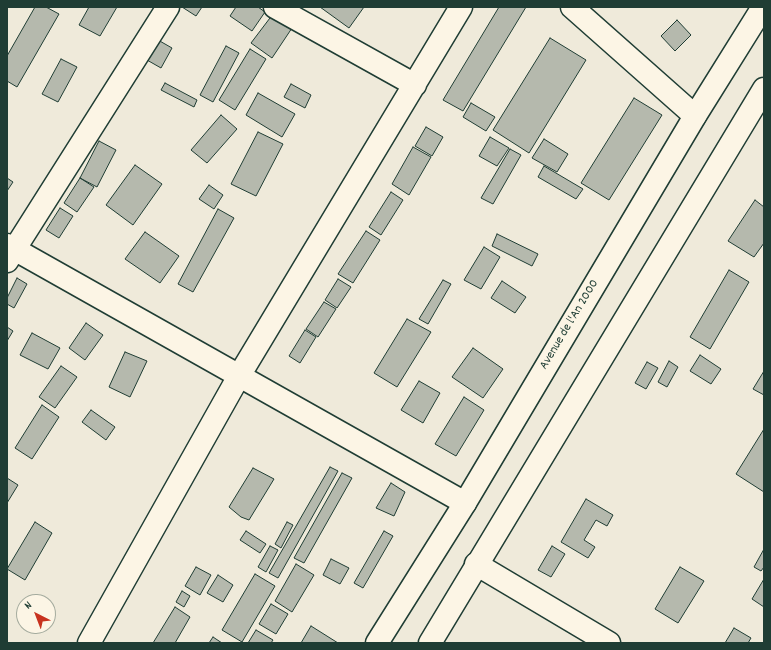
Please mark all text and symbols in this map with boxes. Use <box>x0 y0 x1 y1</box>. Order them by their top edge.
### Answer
street label: Avenue de l'An 2000 <box>537 277 603 373</box>
north arrow <box>16 594 56 634</box>
text: N <box>21 598 36 614</box>

